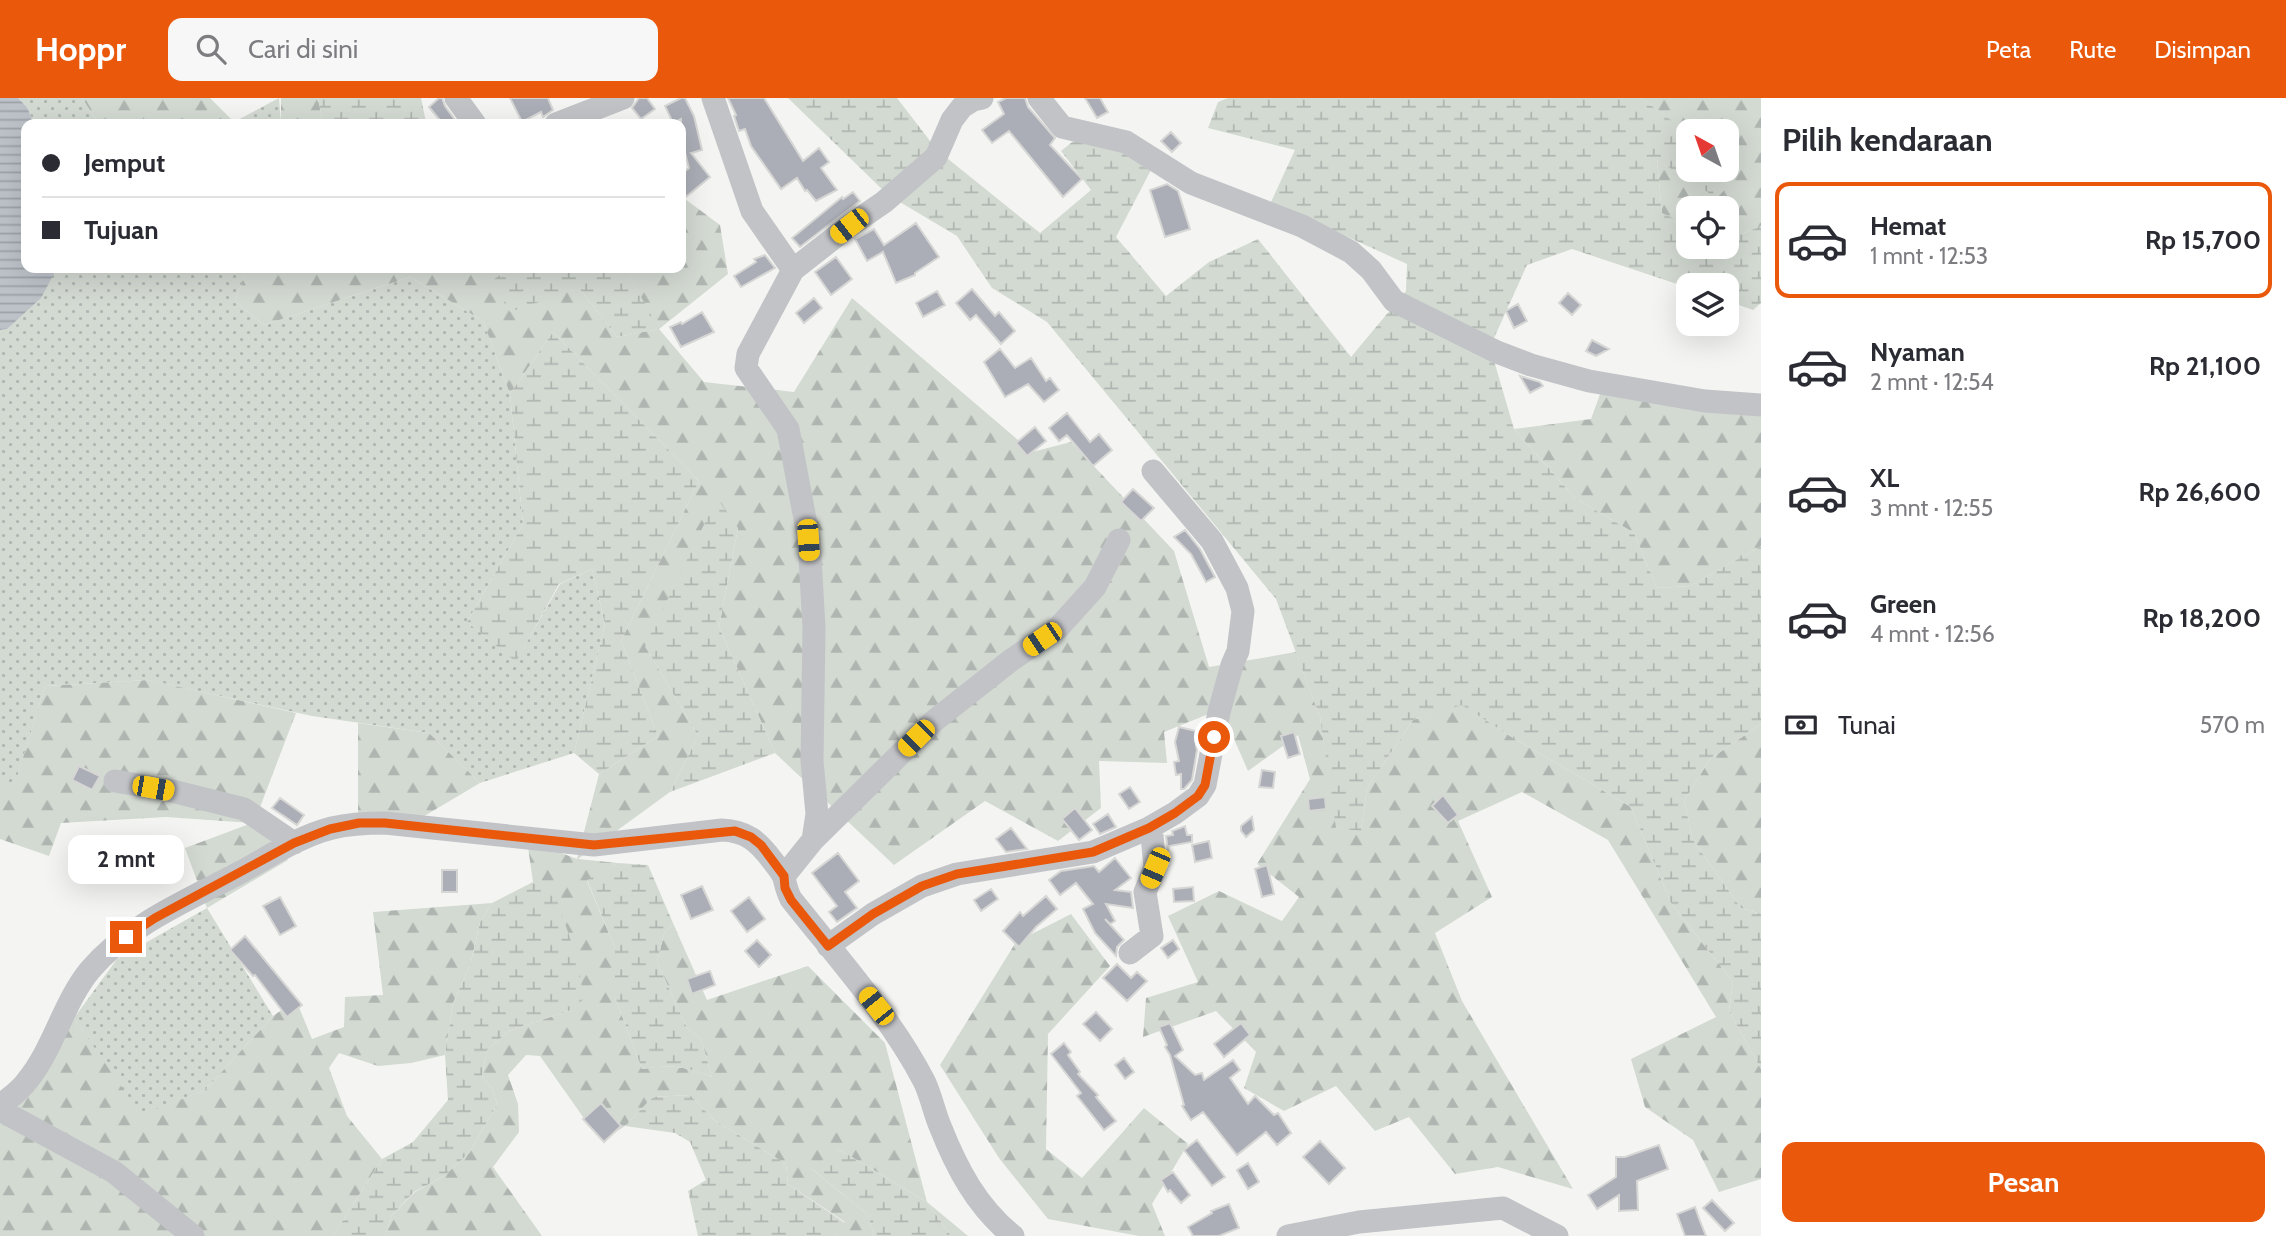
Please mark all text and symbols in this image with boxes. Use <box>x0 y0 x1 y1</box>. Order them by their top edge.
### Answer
search box <box>168 18 658 81</box>
text: Hoppr <box>35 29 126 69</box>
icon: search <box>192 30 230 68</box>
text: Cari di sini <box>248 33 358 65</box>
text: Peta <box>1986 35 2031 64</box>
text: Rute <box>2069 35 2116 64</box>
text: Disimpan <box>2154 35 2251 64</box>
north arrow <box>1676 119 1740 182</box>
map controls <box>1676 119 1739 336</box>
text: Pilih kendaraan <box>1782 120 1993 159</box>
text: Jemput <box>84 147 165 179</box>
button: locate <box>1676 196 1739 259</box>
car <box>826 205 873 247</box>
icon: car <box>1786 209 1849 272</box>
text: Hemat <box>1870 210 1946 242</box>
text: Tujuan <box>84 214 159 246</box>
text: Rp 15,700 <box>2145 224 2261 256</box>
text: 1 mnt · 12:53 <box>1870 242 1988 270</box>
button: layers <box>1676 273 1739 336</box>
icon: car <box>1786 335 1849 398</box>
text: Nyaman <box>1870 336 1965 368</box>
text: Rp 21,100 <box>2149 350 2261 382</box>
text: 2 mnt · 12:54 <box>1870 368 1994 396</box>
icon: car <box>1786 461 1849 524</box>
text: XL <box>1870 462 1899 494</box>
text: Rp 26,600 <box>2138 476 2261 508</box>
text: 3 mnt · 12:55 <box>1870 494 1993 522</box>
car <box>797 518 820 562</box>
icon: car <box>1786 587 1849 650</box>
text: Green <box>1870 588 1937 620</box>
text: Rp 18,200 <box>2142 602 2261 634</box>
car <box>1019 619 1066 659</box>
text: 4 mnt · 12:56 <box>1870 620 1995 648</box>
icon: cash <box>1782 706 1820 744</box>
text: Tunai <box>1838 709 1896 741</box>
text: 570 m <box>2200 711 2265 739</box>
car <box>894 716 939 760</box>
route start <box>1198 721 1230 753</box>
car <box>131 774 176 802</box>
callout: 2 mnt <box>68 836 184 884</box>
text: 2 mnt <box>97 845 155 873</box>
car <box>1138 845 1173 891</box>
route end <box>110 921 142 953</box>
car <box>855 983 898 1029</box>
button: Pesan <box>1782 1142 2265 1222</box>

